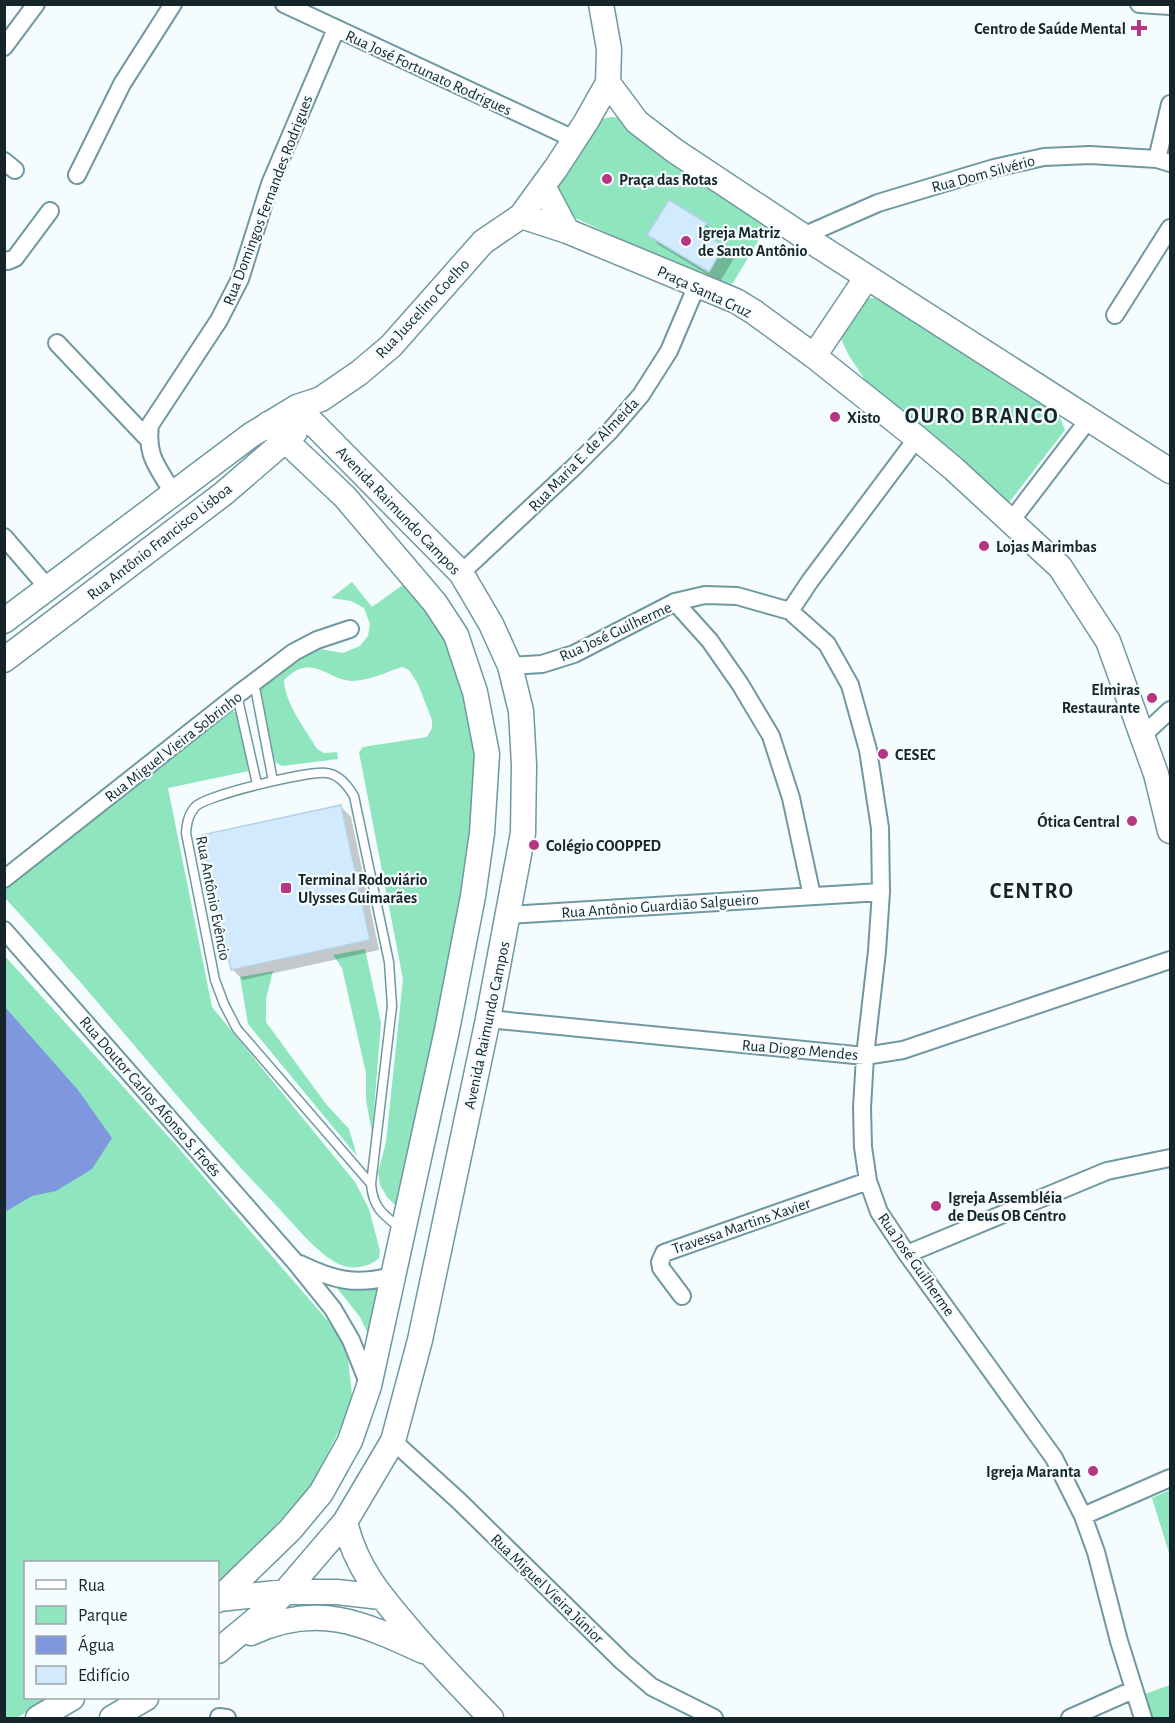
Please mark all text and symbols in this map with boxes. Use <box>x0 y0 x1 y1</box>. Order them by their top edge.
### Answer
marker: Centro de Saúde Mental <box>1130 19 1148 37</box>
place label: Centro de Saúde Mental <box>974 21 1126 37</box>
street label: Rua José Fortunato Rodrigues <box>343 27 514 118</box>
street label: Rua Domingos Fernandes Rodrigues <box>220 93 315 308</box>
street label: Rua Dom Silvério <box>930 152 1037 195</box>
marker: Praça das Rotas <box>600 172 614 186</box>
place label: Praça das Rotas <box>619 172 718 188</box>
place label: Igreja Matriz de Santo Antônio <box>698 225 807 259</box>
marker: Igreja Matriz de Santo Antônio <box>679 234 693 248</box>
street label: Rua Juscelino Coelho <box>373 256 473 361</box>
street label: Praça Santa Cruz <box>655 263 755 321</box>
street label: Rua Maria E. de Almeida <box>526 395 642 514</box>
district label: OURO BRANCO <box>905 405 1059 427</box>
marker: Xisto <box>828 410 842 424</box>
place label: Xisto <box>847 410 881 426</box>
street label: Avenida Raimundo Campos <box>333 444 464 578</box>
street label: Rua Antônio Francisco Lisboa <box>84 480 235 603</box>
marker: Lojas Marimbas <box>977 539 991 553</box>
place label: Lojas Marimbas <box>996 539 1097 556</box>
street label: Rua José Guilherme <box>557 599 674 665</box>
place label: Elmiras Restaurante <box>1062 682 1140 716</box>
street label: Rua Miguel Vieira Sobrinho <box>102 688 245 805</box>
marker: Elmiras Restaurante <box>1145 691 1159 705</box>
marker: CESEC <box>876 747 890 761</box>
place label: CESEC <box>895 747 936 763</box>
place label: Ótica Central <box>1037 812 1120 830</box>
marker: Ótica Central <box>1125 814 1139 828</box>
street label: Rua Antônio Evêncio <box>193 835 233 962</box>
marker: Colégio COOPPED <box>527 838 541 852</box>
place label: Colégio COOPPED <box>546 838 662 854</box>
place label: Terminal Rodoviário Ulysses Guimarães <box>298 872 428 907</box>
district label: CENTRO <box>990 880 1074 902</box>
marker: Terminal Rodoviário Ulysses Guimarães <box>279 881 293 895</box>
street label: Rua Antônio Guardião Salgueiro <box>561 891 759 921</box>
street label: Avenida Raimundo Campos <box>461 940 513 1111</box>
street label: Rua Doutor Carlos Afonso S. Froés <box>77 1014 224 1180</box>
street label: Rua Diogo Mendes <box>741 1037 859 1063</box>
place label: Igreja Assembléia de Deus OB Centro <box>948 1190 1066 1224</box>
street label: Travessa Martins Xavier <box>670 1194 813 1257</box>
marker: Igreja Assembléia de Deus OB Centro <box>929 1199 943 1213</box>
street label: Rua José Guilherme <box>875 1210 958 1319</box>
place label: Igreja Maranta <box>986 1464 1081 1481</box>
marker: Igreja Maranta <box>1086 1464 1100 1478</box>
street label: Rua Miguel Vieira Júnior <box>488 1531 607 1647</box>
legend <box>24 1561 219 1699</box>
text: Rua <box>78 1577 105 1595</box>
text: Parque <box>78 1607 127 1625</box>
text: Água <box>78 1634 115 1655</box>
text: Edifício <box>78 1667 130 1685</box>

